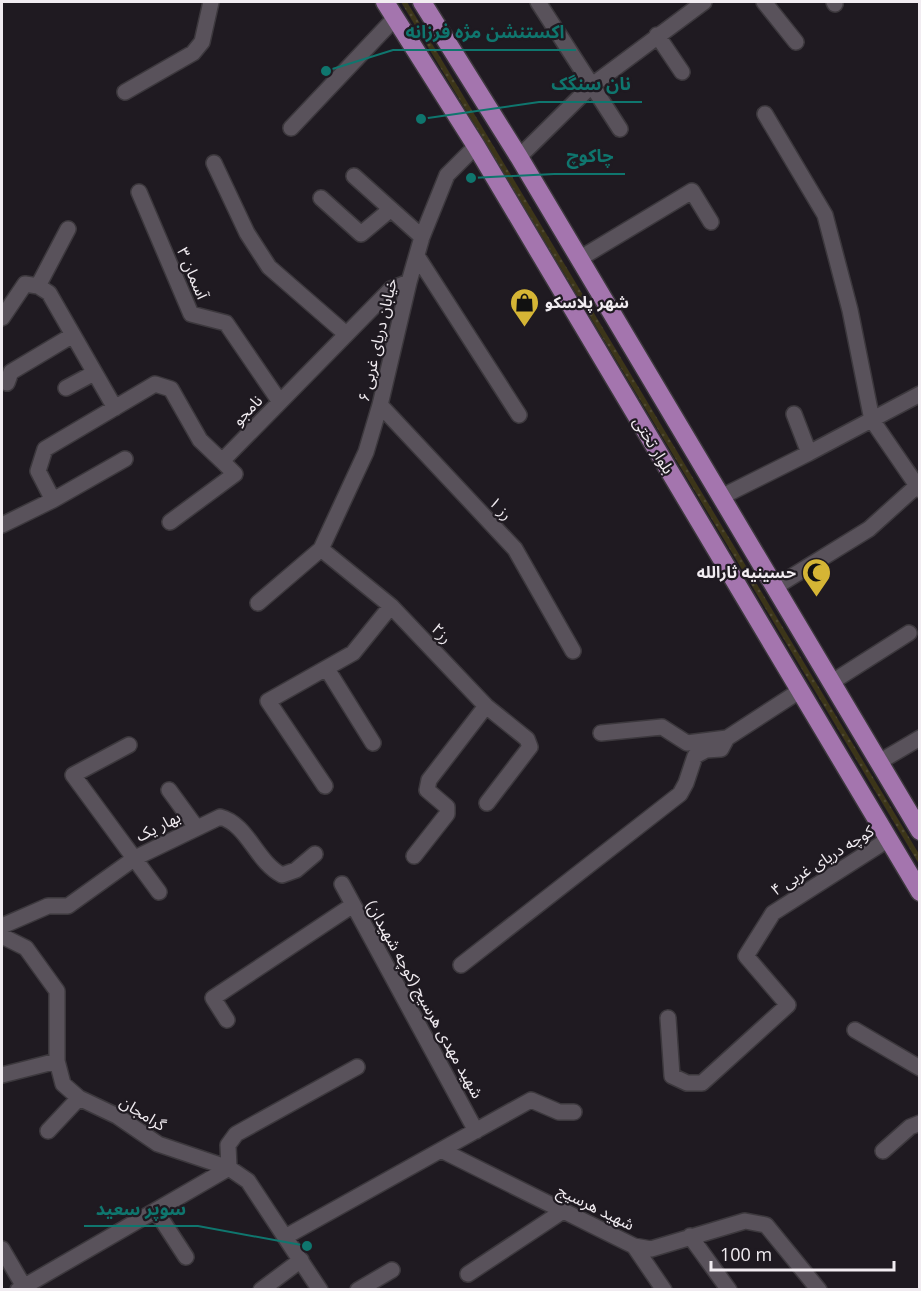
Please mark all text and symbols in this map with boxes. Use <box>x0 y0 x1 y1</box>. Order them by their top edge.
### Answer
callout: اکستنشن مژه فرزانه <box>393 14 576 50</box>
text: اکستنشن مژه فرزانه <box>406 19 564 43</box>
callout: نان سنگک <box>539 66 642 102</box>
text: نان سنگک <box>551 71 631 95</box>
callout: چاکوچ <box>554 138 625 174</box>
text: چاکوچ <box>566 143 614 169</box>
street label: آسمان ۳ <box>172 244 214 304</box>
street label: خیابان دریای غربی ۶ <box>352 276 402 404</box>
shop icon: شهر پلاسکو <box>508 286 540 328</box>
place label: شهر پلاسکو <box>545 291 629 313</box>
street label: نامجو <box>227 390 267 430</box>
street label: بلوار تختی <box>628 412 680 478</box>
street label: رز ۱ <box>484 491 518 525</box>
mosque icon: حسینیه ثارالله <box>801 556 833 598</box>
place label: حسینیه ثارالله <box>697 561 796 583</box>
street label: رز۲ <box>427 618 457 648</box>
street label: بهار یک <box>132 805 184 847</box>
street label: کوچه دریای غربی ۴ <box>766 819 878 901</box>
street label: شهید مهدی هرسیج (کوچه شهیدان) <box>359 896 489 1103</box>
street label: گرامجان <box>116 1090 171 1136</box>
street label: شهید هرسیج <box>553 1179 638 1237</box>
callout: سوپر سعید <box>84 1190 198 1226</box>
text: سوپر سعید <box>96 1196 186 1221</box>
scale bar <box>711 1234 894 1272</box>
text: 100 m <box>720 1242 772 1266</box>

